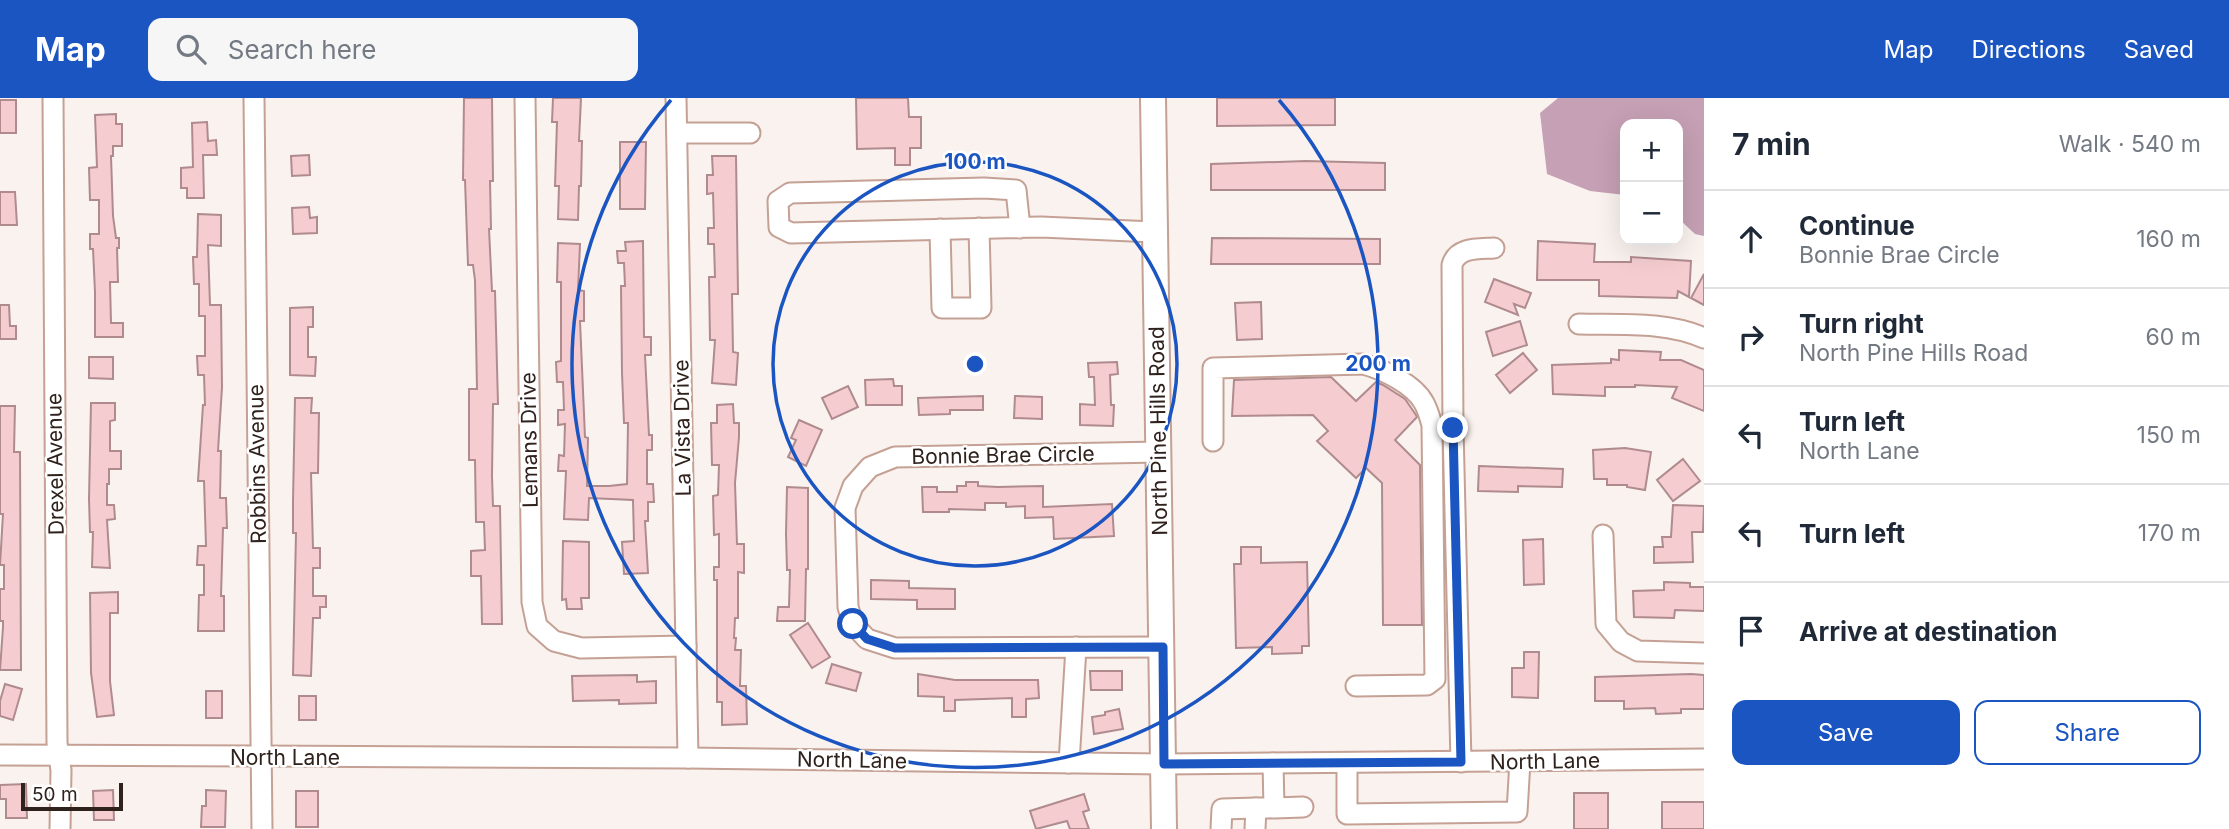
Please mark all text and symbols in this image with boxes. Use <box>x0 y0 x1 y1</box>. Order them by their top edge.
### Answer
search box <box>148 18 638 81</box>
text: Map <box>35 29 106 69</box>
icon: search <box>172 30 210 68</box>
text: Search here <box>228 34 376 65</box>
text: Map <box>1884 35 1933 64</box>
text: Directions <box>1971 35 2086 64</box>
text: Saved <box>2124 35 2194 64</box>
map controls <box>1620 119 1683 245</box>
button: + <box>1620 119 1683 182</box>
text: 7 min <box>1732 126 1811 162</box>
text: Walk · 540 m <box>2059 130 2201 158</box>
text: 100 m <box>944 149 1006 174</box>
button: − <box>1620 182 1683 245</box>
text: Continue <box>1799 210 1915 241</box>
icon: ahead <box>1732 220 1770 258</box>
text: 160 m <box>2136 225 2201 253</box>
text: Bonnie Brae Circle <box>1799 241 2000 269</box>
text: Turn right <box>1799 308 1924 339</box>
icon: right <box>1732 318 1770 356</box>
text: 60 m <box>2146 323 2201 351</box>
street label: North Pine Hills Road <box>1144 326 1172 536</box>
text: North Pine Hills Road <box>1799 339 2028 367</box>
text: 200 m <box>1345 351 1411 376</box>
centre of rings <box>963 352 987 376</box>
street label: La Vista Drive <box>668 359 696 497</box>
street label: Lemans Drive <box>515 372 543 508</box>
street label: Robbins Avenue <box>243 384 271 544</box>
street label: Drexel Avenue <box>41 393 69 535</box>
text: Turn left <box>1799 406 1905 437</box>
route end <box>1437 412 1468 443</box>
icon: left <box>1732 416 1770 454</box>
text: 150 m <box>2137 421 2201 449</box>
text: North Lane <box>1799 437 1920 465</box>
street label: Bonnie Brae Circle <box>911 441 1095 469</box>
icon: left <box>1732 514 1770 552</box>
text: Turn left <box>1799 518 1905 549</box>
text: 170 m <box>2138 519 2201 547</box>
route start <box>837 608 868 639</box>
icon: arrive <box>1732 612 1770 650</box>
text: Arrive at destination <box>1799 616 2058 647</box>
button: Save <box>1732 700 1960 765</box>
button: Share <box>1974 700 2201 765</box>
street label: North Lane <box>230 745 340 770</box>
street label: North Lane <box>797 747 907 773</box>
street label: North Lane <box>1490 748 1600 774</box>
scale bar <box>21 780 122 812</box>
text: 50 m <box>32 783 78 806</box>

